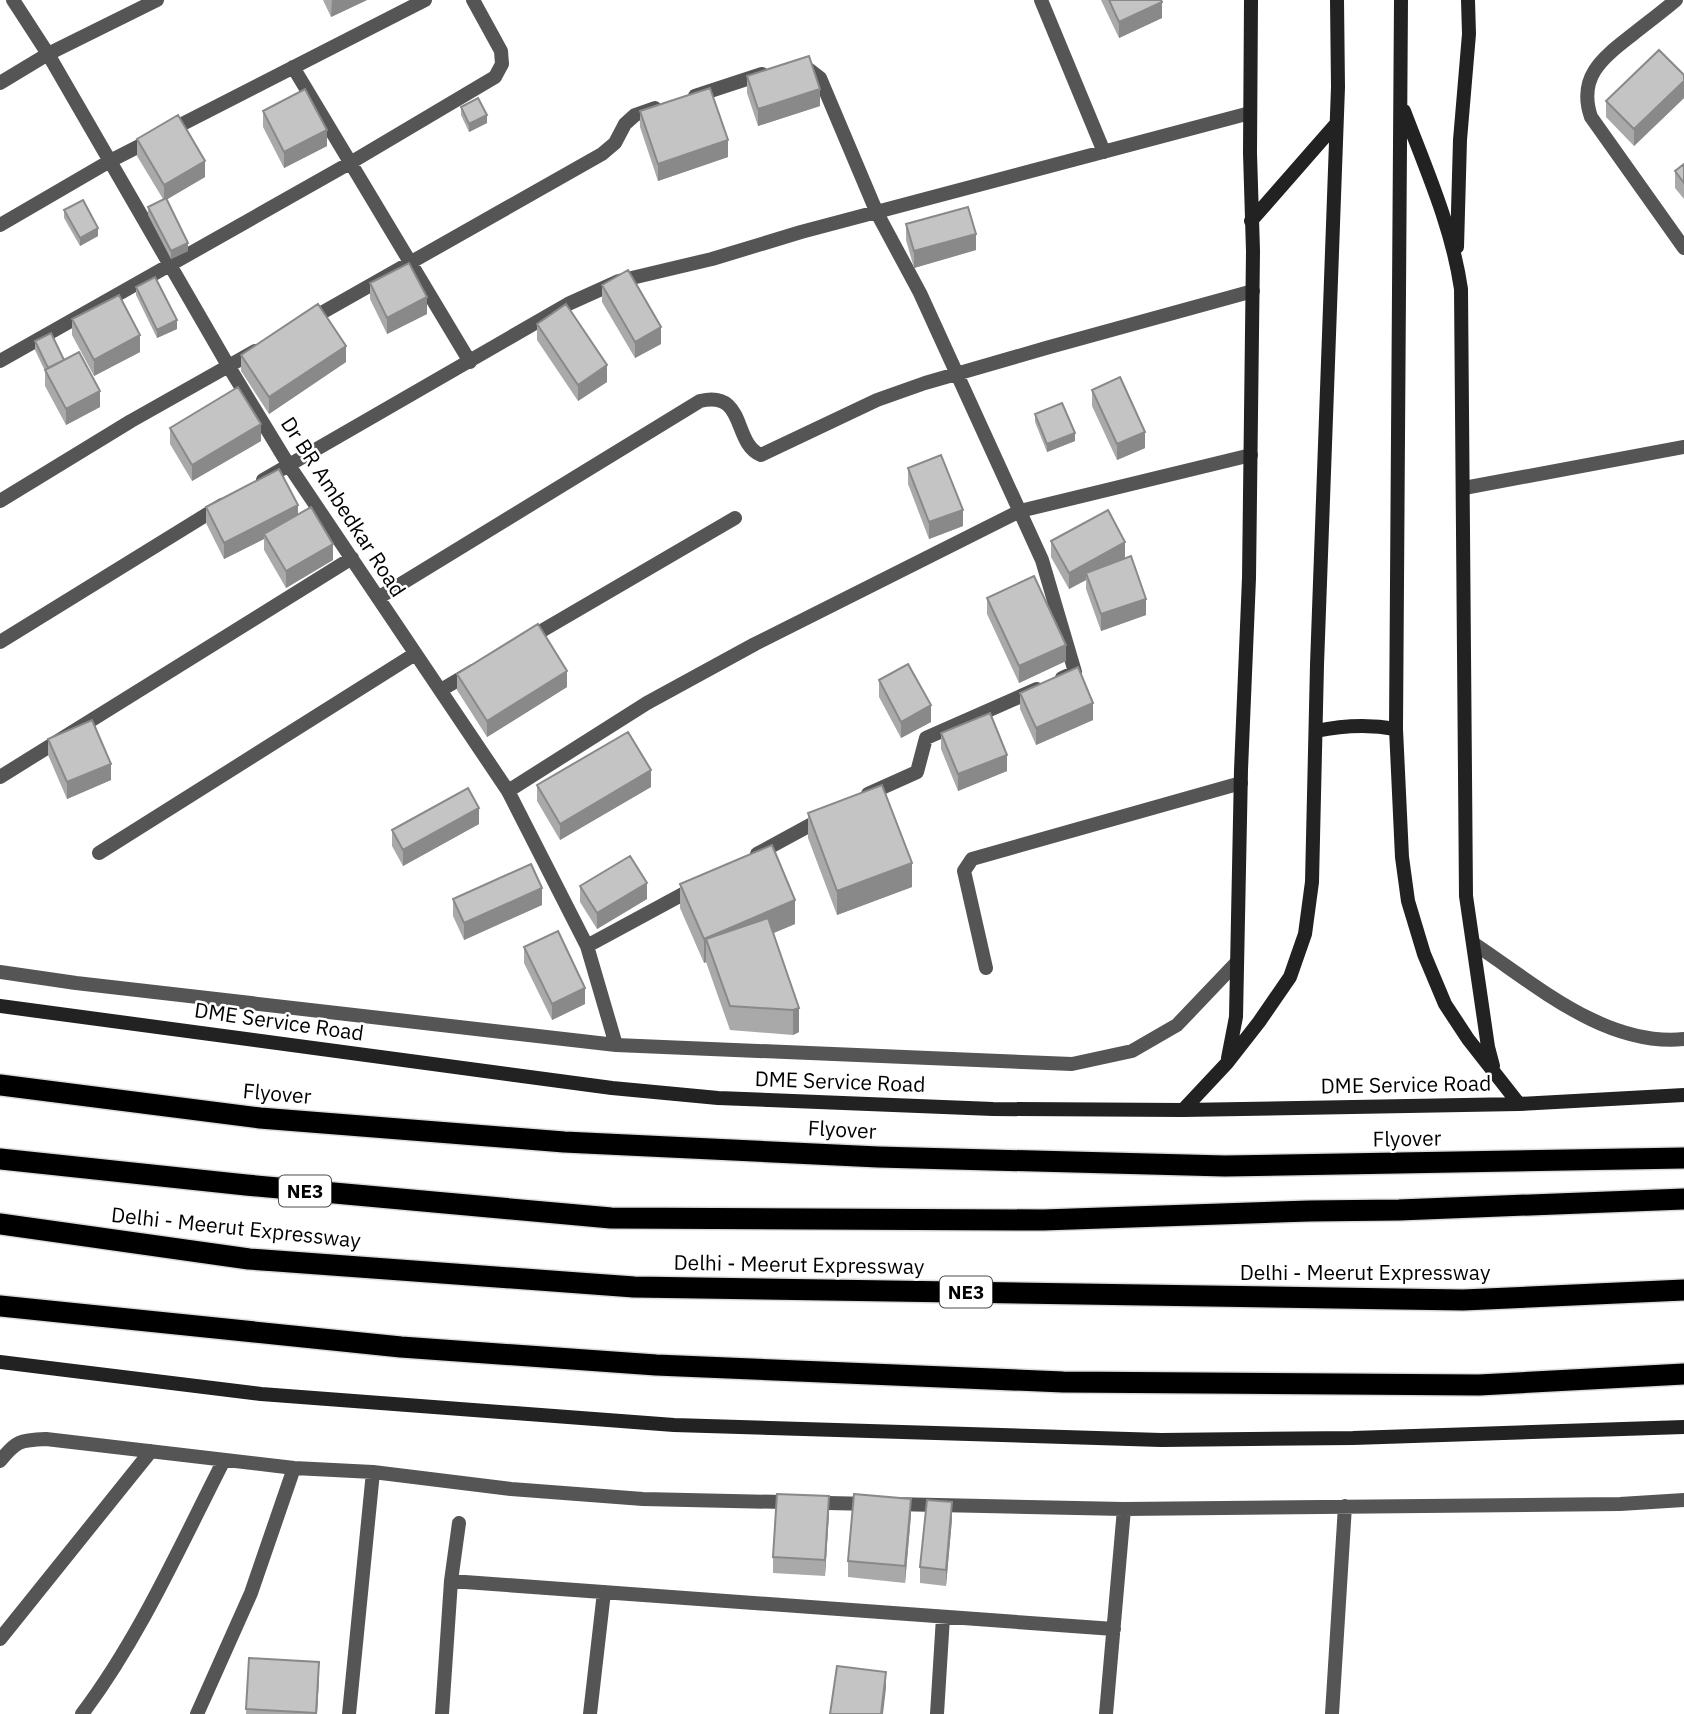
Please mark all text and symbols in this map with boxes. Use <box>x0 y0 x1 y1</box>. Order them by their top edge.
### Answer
street label: Dr BR Ambedkar Road <box>275 411 413 602</box>
street label: DME Service Road <box>193 995 366 1047</box>
street label: DME Service Road <box>754 1064 926 1098</box>
street label: DME Service Road <box>1320 1069 1492 1099</box>
street label: Flyover <box>242 1076 313 1110</box>
street label: Flyover <box>807 1113 877 1145</box>
street label: Flyover <box>1372 1123 1442 1153</box>
road number: NE3 <box>279 1176 331 1206</box>
street label: Delhi - Meerut Expressway <box>110 1200 363 1254</box>
street label: Delhi - Meerut Expressway <box>673 1248 925 1280</box>
street label: Delhi - Meerut Expressway <box>1240 1258 1491 1286</box>
road number: NE3 <box>940 1276 992 1308</box>

